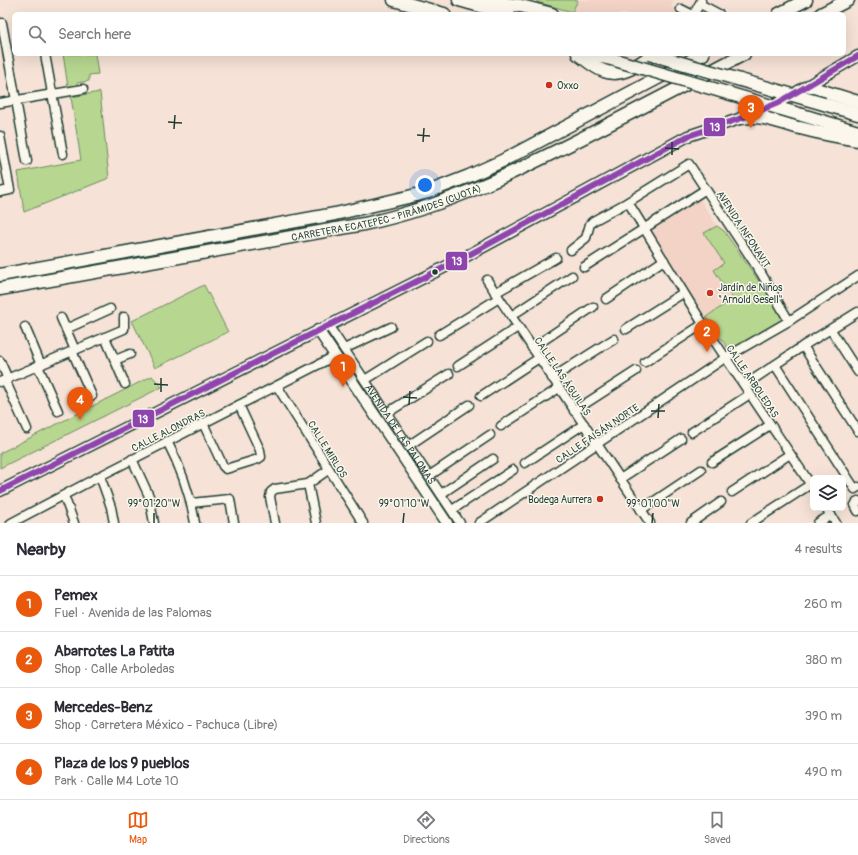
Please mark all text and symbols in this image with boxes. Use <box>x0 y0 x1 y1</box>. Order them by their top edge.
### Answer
search box <box>12 12 846 56</box>
icon: search <box>26 23 48 45</box>
text: Search here <box>58 25 131 44</box>
marker: Oxxo <box>544 80 554 90</box>
place label: Oxxo <box>557 80 579 92</box>
pin: 3 <box>738 95 764 128</box>
line badge: 13 <box>703 117 726 137</box>
text: 13 <box>710 121 720 134</box>
your location <box>415 175 435 195</box>
street label: CARRETERA ECATEPEC - PIRÁMIDES (CUOTA) <box>290 182 483 244</box>
street label: AVENIDA INFONAVIT <box>714 189 773 271</box>
line badge: 13 <box>445 251 468 271</box>
text: 13 <box>452 255 462 268</box>
unlabelled marker <box>430 267 440 277</box>
place label: Jardín de Niños "Arnold Gesell" <box>718 282 783 306</box>
marker: Jardín de Niños "Arnold Gesell" <box>705 288 715 298</box>
pin: 2 <box>694 319 720 352</box>
street label: CALLE LAS ÁGUILAS <box>531 334 594 418</box>
street label: CALLE ARBOLEDAS <box>723 343 781 420</box>
pin: 1 <box>330 354 356 387</box>
street label: AVENIDA DE LAS PALOMAS <box>362 382 437 487</box>
pin: 4 <box>67 387 93 420</box>
street label: CALLE FAISÁN NORTE <box>553 401 641 466</box>
street label: CALLE ALONDRAS <box>130 407 207 455</box>
line badge: 13 <box>132 409 155 428</box>
text: 13 <box>138 413 148 426</box>
street label: CALLE MIRLOS <box>305 419 350 480</box>
map controls <box>810 475 846 511</box>
button: layers <box>810 475 846 511</box>
place label: Bodega Aurrera <box>528 494 592 506</box>
marker: Bodega Aurrera <box>595 494 605 504</box>
text: 99°01'20"W <box>128 498 181 510</box>
text: 99°01'10"W <box>379 498 430 510</box>
text: 99°01'00"W <box>626 498 680 510</box>
text: Nearby <box>16 539 65 560</box>
text: 4 results <box>795 541 842 557</box>
text: Pemex <box>54 586 98 605</box>
text: 1 <box>26 596 32 612</box>
text: 260 m <box>804 596 842 612</box>
text: Fuel · Avenida de las Palomas <box>54 605 212 621</box>
text: Abarrotes La Patita <box>54 642 175 661</box>
text: 2 <box>25 652 33 668</box>
text: 380 m <box>805 652 842 668</box>
text: Shop · Calle Arboledas <box>54 661 174 677</box>
text: Mercedes-Benz <box>54 698 152 717</box>
text: 3 <box>25 708 33 724</box>
text: 390 m <box>805 708 842 724</box>
text: Shop · Carretera México - Pachuca (Libre) <box>54 717 278 733</box>
text: Plaza de los 9 pueblos <box>54 754 189 773</box>
text: 4 <box>25 764 33 780</box>
text: 490 m <box>805 764 842 780</box>
text: Park · Calle M4 Lote 10 <box>54 773 179 789</box>
tab: Map <box>127 809 149 846</box>
tab: Directions <box>403 809 450 846</box>
tab: Saved <box>704 809 731 846</box>

